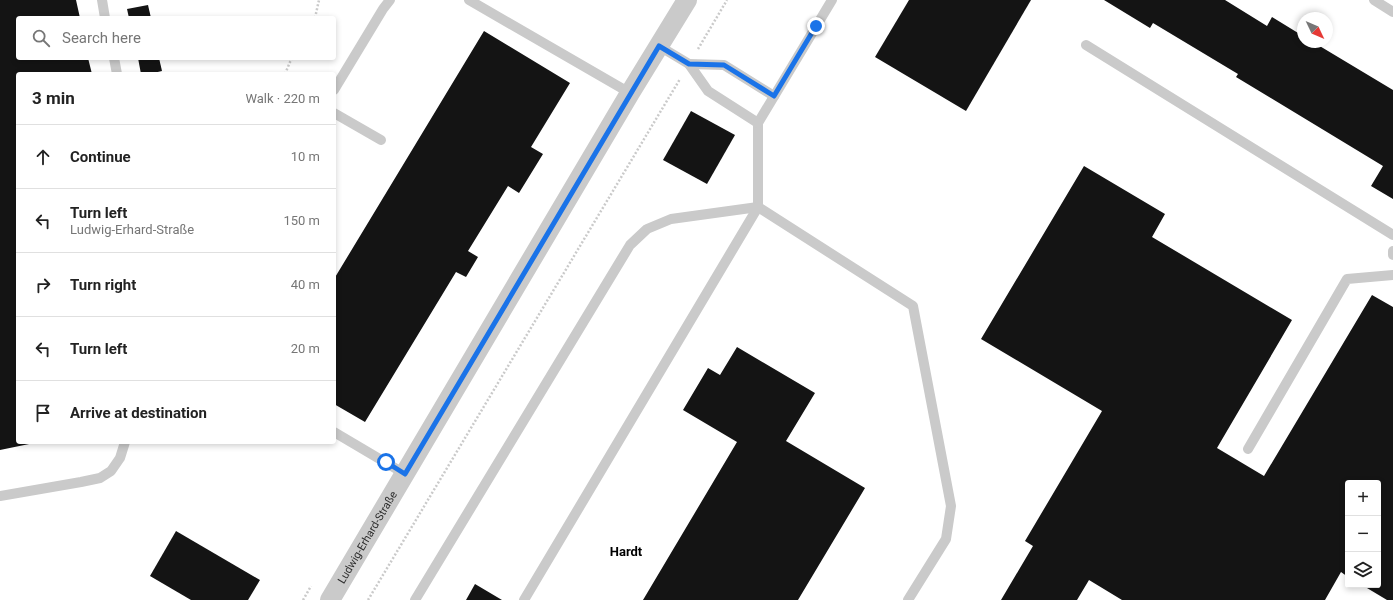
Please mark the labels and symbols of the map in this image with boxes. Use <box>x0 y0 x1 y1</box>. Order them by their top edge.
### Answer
north arrow <box>1297 12 1333 48</box>
route end <box>807 17 825 35</box>
route start <box>377 453 395 471</box>
street label: Ludwig-Erhard-Straße <box>335 488 400 586</box>
district label: Hardt <box>610 544 643 559</box>

